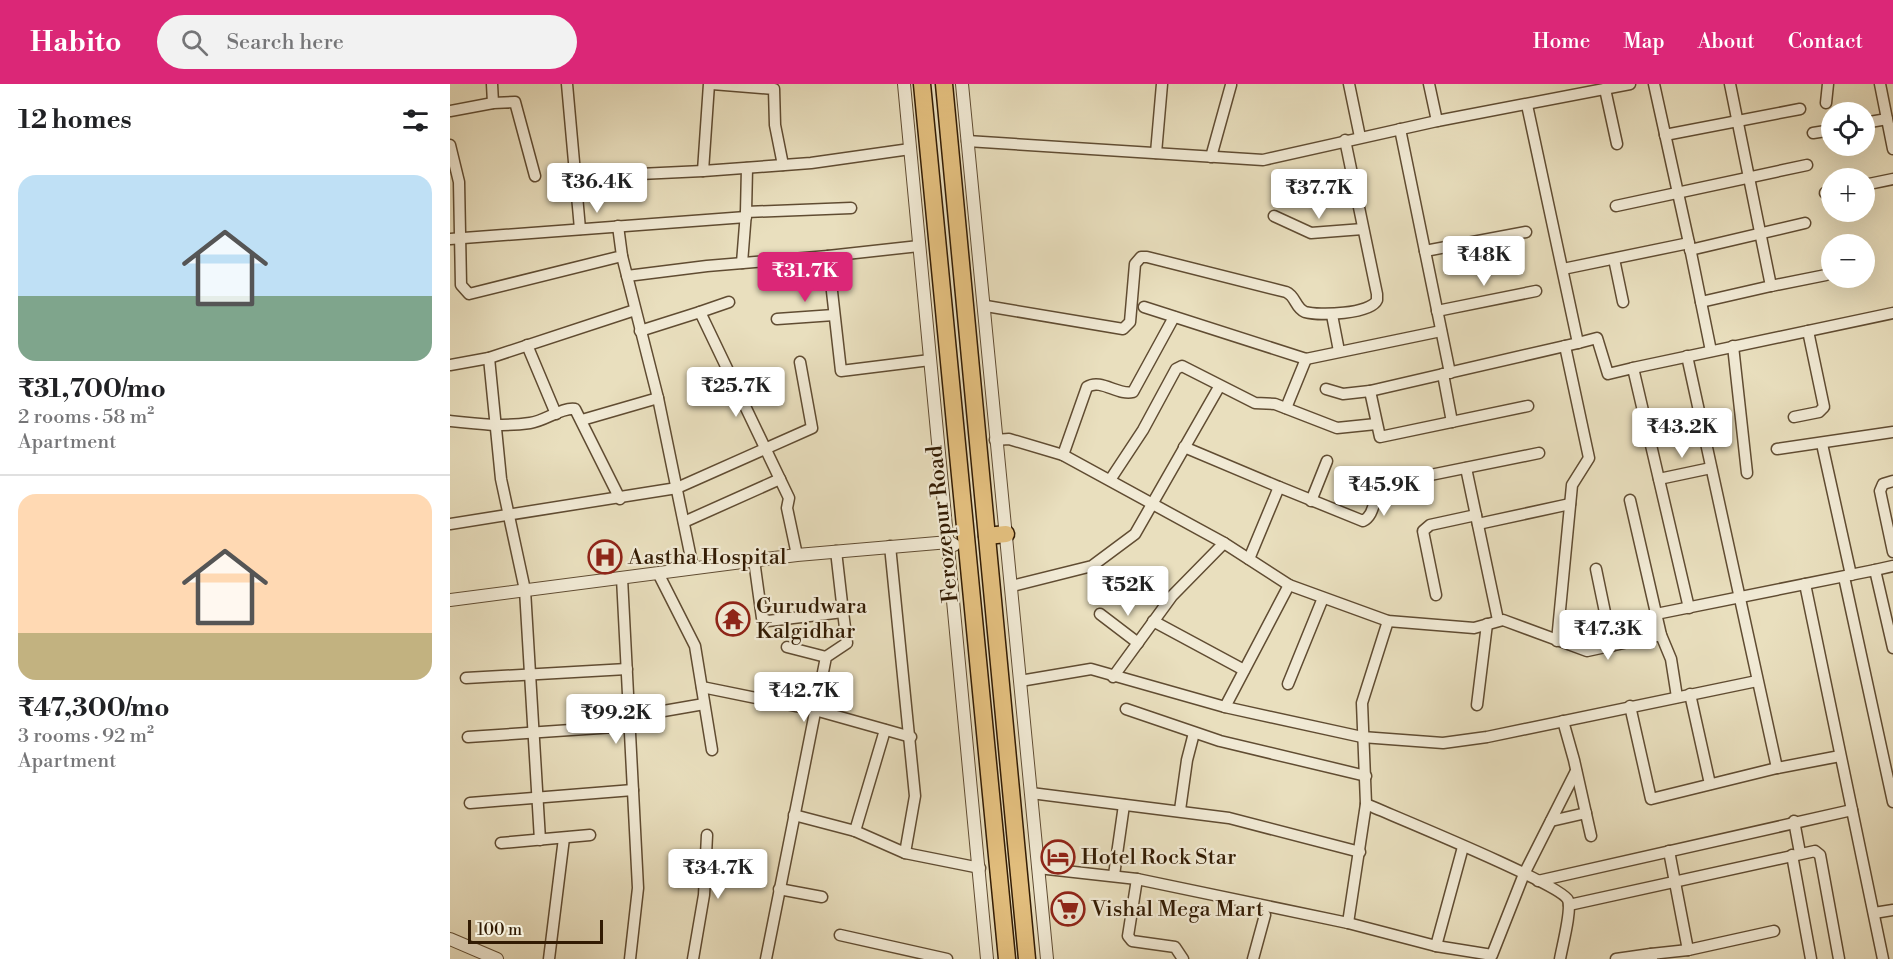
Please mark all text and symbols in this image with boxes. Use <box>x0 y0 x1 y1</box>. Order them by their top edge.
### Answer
search box <box>157 15 577 69</box>
text: Habito <box>30 25 121 60</box>
icon: search <box>178 26 211 59</box>
text: Search here <box>226 29 344 56</box>
text: Home <box>1533 29 1590 55</box>
text: Map <box>1623 29 1665 55</box>
text: About <box>1698 29 1755 55</box>
text: Contact <box>1788 29 1863 55</box>
map controls <box>1821 102 1875 288</box>
button: locate <box>1821 102 1875 156</box>
text: 12 homes <box>18 104 132 136</box>
icon: filters <box>399 104 432 137</box>
pin: ₹36.4K <box>548 163 646 214</box>
button: + <box>1821 168 1875 222</box>
pin: ₹37.7K <box>1270 169 1368 220</box>
text: ₹36.4K <box>561 170 633 195</box>
text: ₹37.7K <box>1285 176 1353 201</box>
icon: home <box>171 214 279 322</box>
button: − <box>1821 234 1875 288</box>
pin: ₹48K <box>1448 236 1520 287</box>
text: ₹48K <box>1457 243 1511 268</box>
pin: ₹31.7K <box>756 252 854 303</box>
text: ₹31.7K <box>772 259 838 284</box>
pin: ₹25.7K <box>687 367 785 418</box>
text: ₹31,700/mo <box>18 373 166 405</box>
text: ₹25.7K <box>701 374 771 399</box>
text: 2 rooms · 58 m² <box>18 405 154 430</box>
pin: ₹43.2K <box>1633 408 1731 459</box>
text: ₹43.2K <box>1646 415 1718 440</box>
text: Apartment <box>18 430 116 455</box>
street label: Ferozepur Road <box>921 444 965 604</box>
pin: ₹45.9K <box>1335 466 1433 517</box>
text: ₹45.9K <box>1348 473 1420 498</box>
icon: home <box>171 533 279 641</box>
hospital icon: Aastha Hospital <box>587 539 623 575</box>
place label: Aastha Hospital <box>627 544 787 571</box>
pin: ₹52K <box>1092 566 1164 617</box>
text: ₹52K <box>1101 573 1155 598</box>
place label: Gurudwara Kalgidhar <box>756 593 868 645</box>
temple icon: Gurudwara Kalgidhar <box>715 601 751 637</box>
pin: ₹47.3K <box>1559 610 1657 661</box>
text: ₹47.3K <box>1573 617 1643 642</box>
pin: ₹42.7K <box>755 672 853 723</box>
text: ₹42.7K <box>768 679 840 704</box>
text: ₹47,300/mo <box>18 692 169 724</box>
pin: ₹99.2K <box>567 694 665 745</box>
text: ₹99.2K <box>580 701 652 726</box>
text: 3 rooms · 92 m² <box>18 724 154 749</box>
text: Apartment <box>18 749 116 774</box>
hotel icon: Hotel Rock Star <box>1040 839 1076 875</box>
place label: Hotel Rock Star <box>1081 844 1237 871</box>
pin: ₹34.7K <box>669 849 767 900</box>
text: ₹34.7K <box>682 856 754 881</box>
supermarket icon: Vishal Mega Mart <box>1050 891 1086 927</box>
place label: Vishal Mega Mart <box>1090 896 1264 923</box>
scale bar <box>468 917 603 944</box>
text: 100 m <box>477 920 522 940</box>

